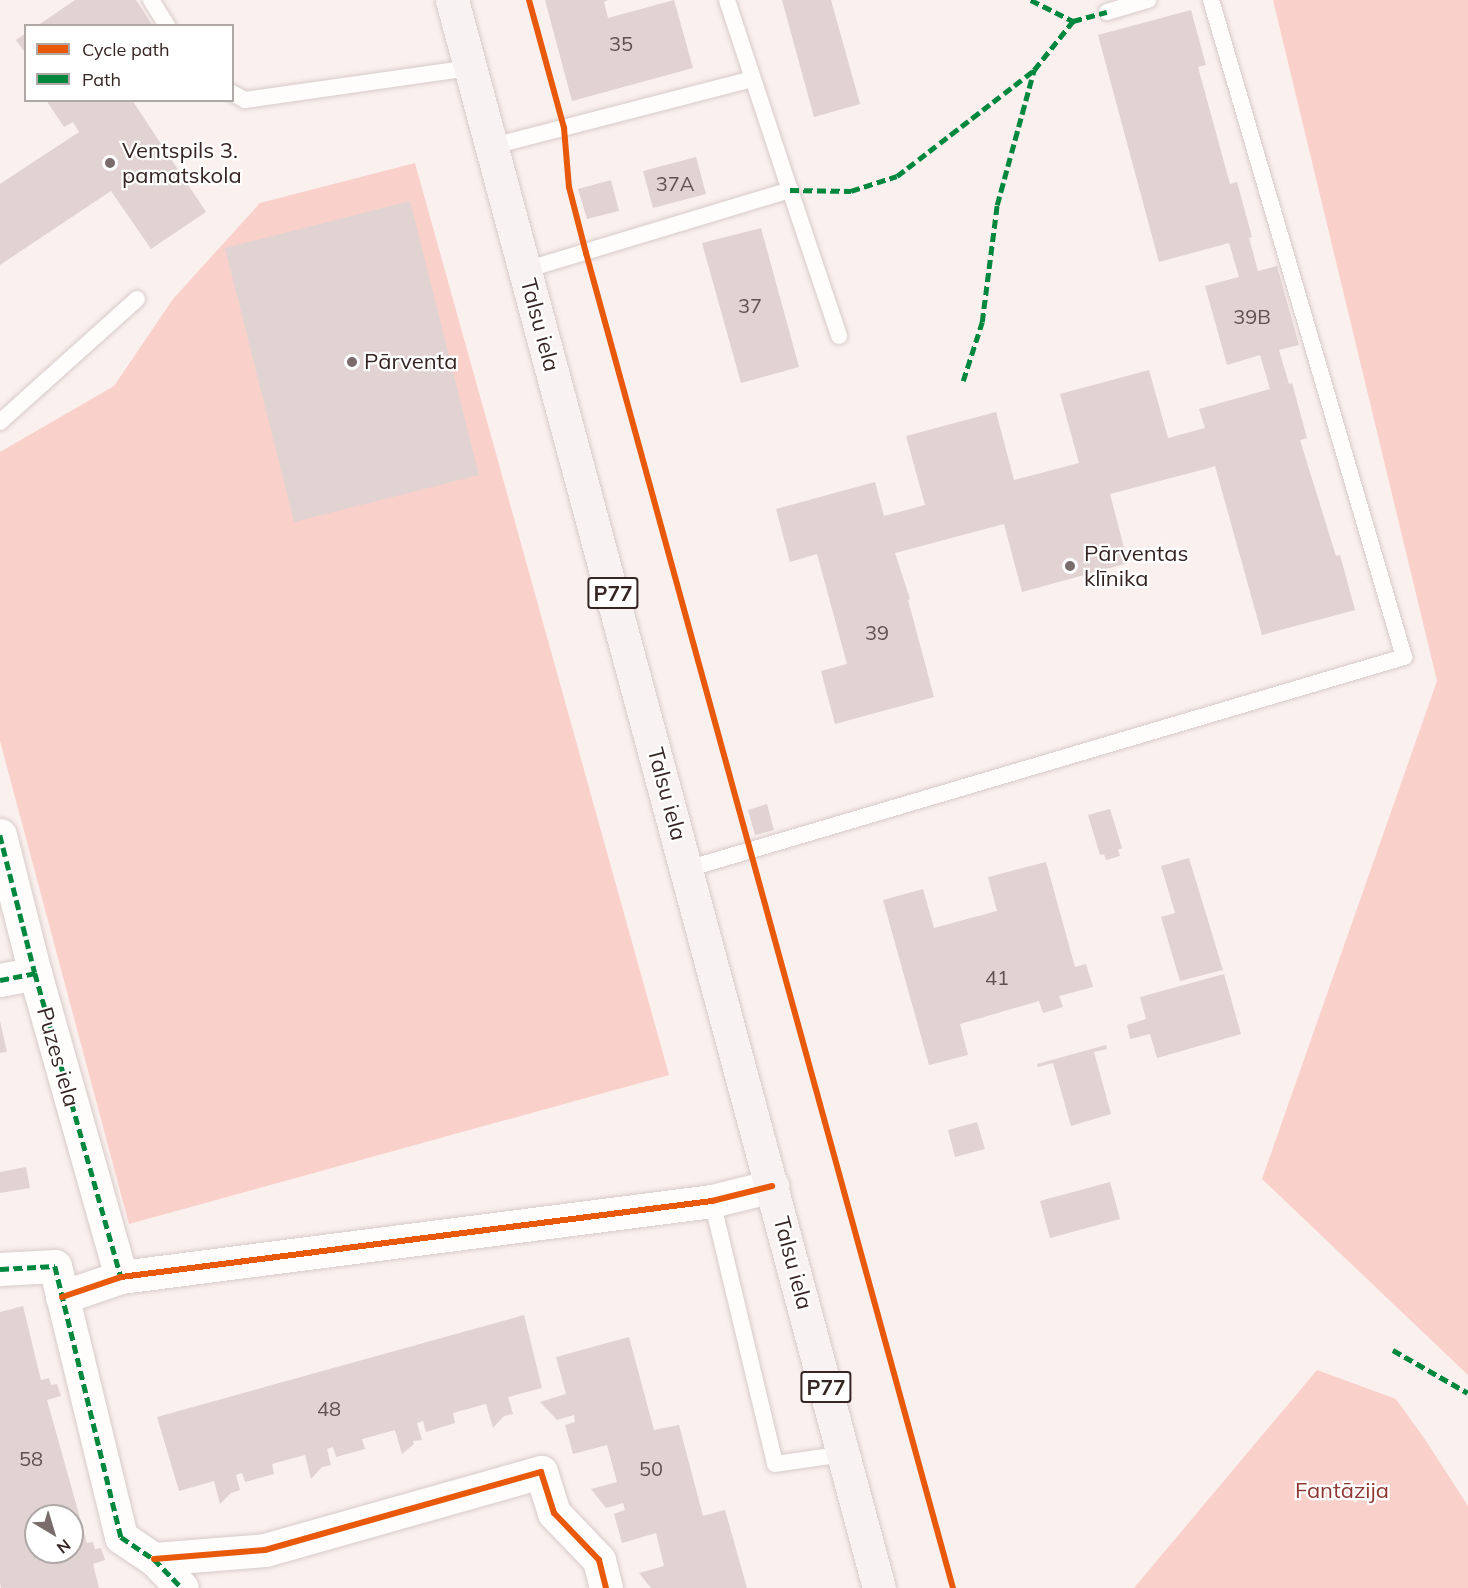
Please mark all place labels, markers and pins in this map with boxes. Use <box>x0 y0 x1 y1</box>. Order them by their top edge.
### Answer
place label: Ventspils 3. pamatskola <box>122 137 242 188</box>
marker: Ventspils 3. pamatskola <box>103 156 117 170</box>
place label: Pārventa <box>364 349 457 375</box>
marker: Pārventa <box>345 355 359 369</box>
place label: Pārventas klīnika <box>1084 540 1188 592</box>
marker: Pārventas klīnika <box>1061 557 1079 575</box>

